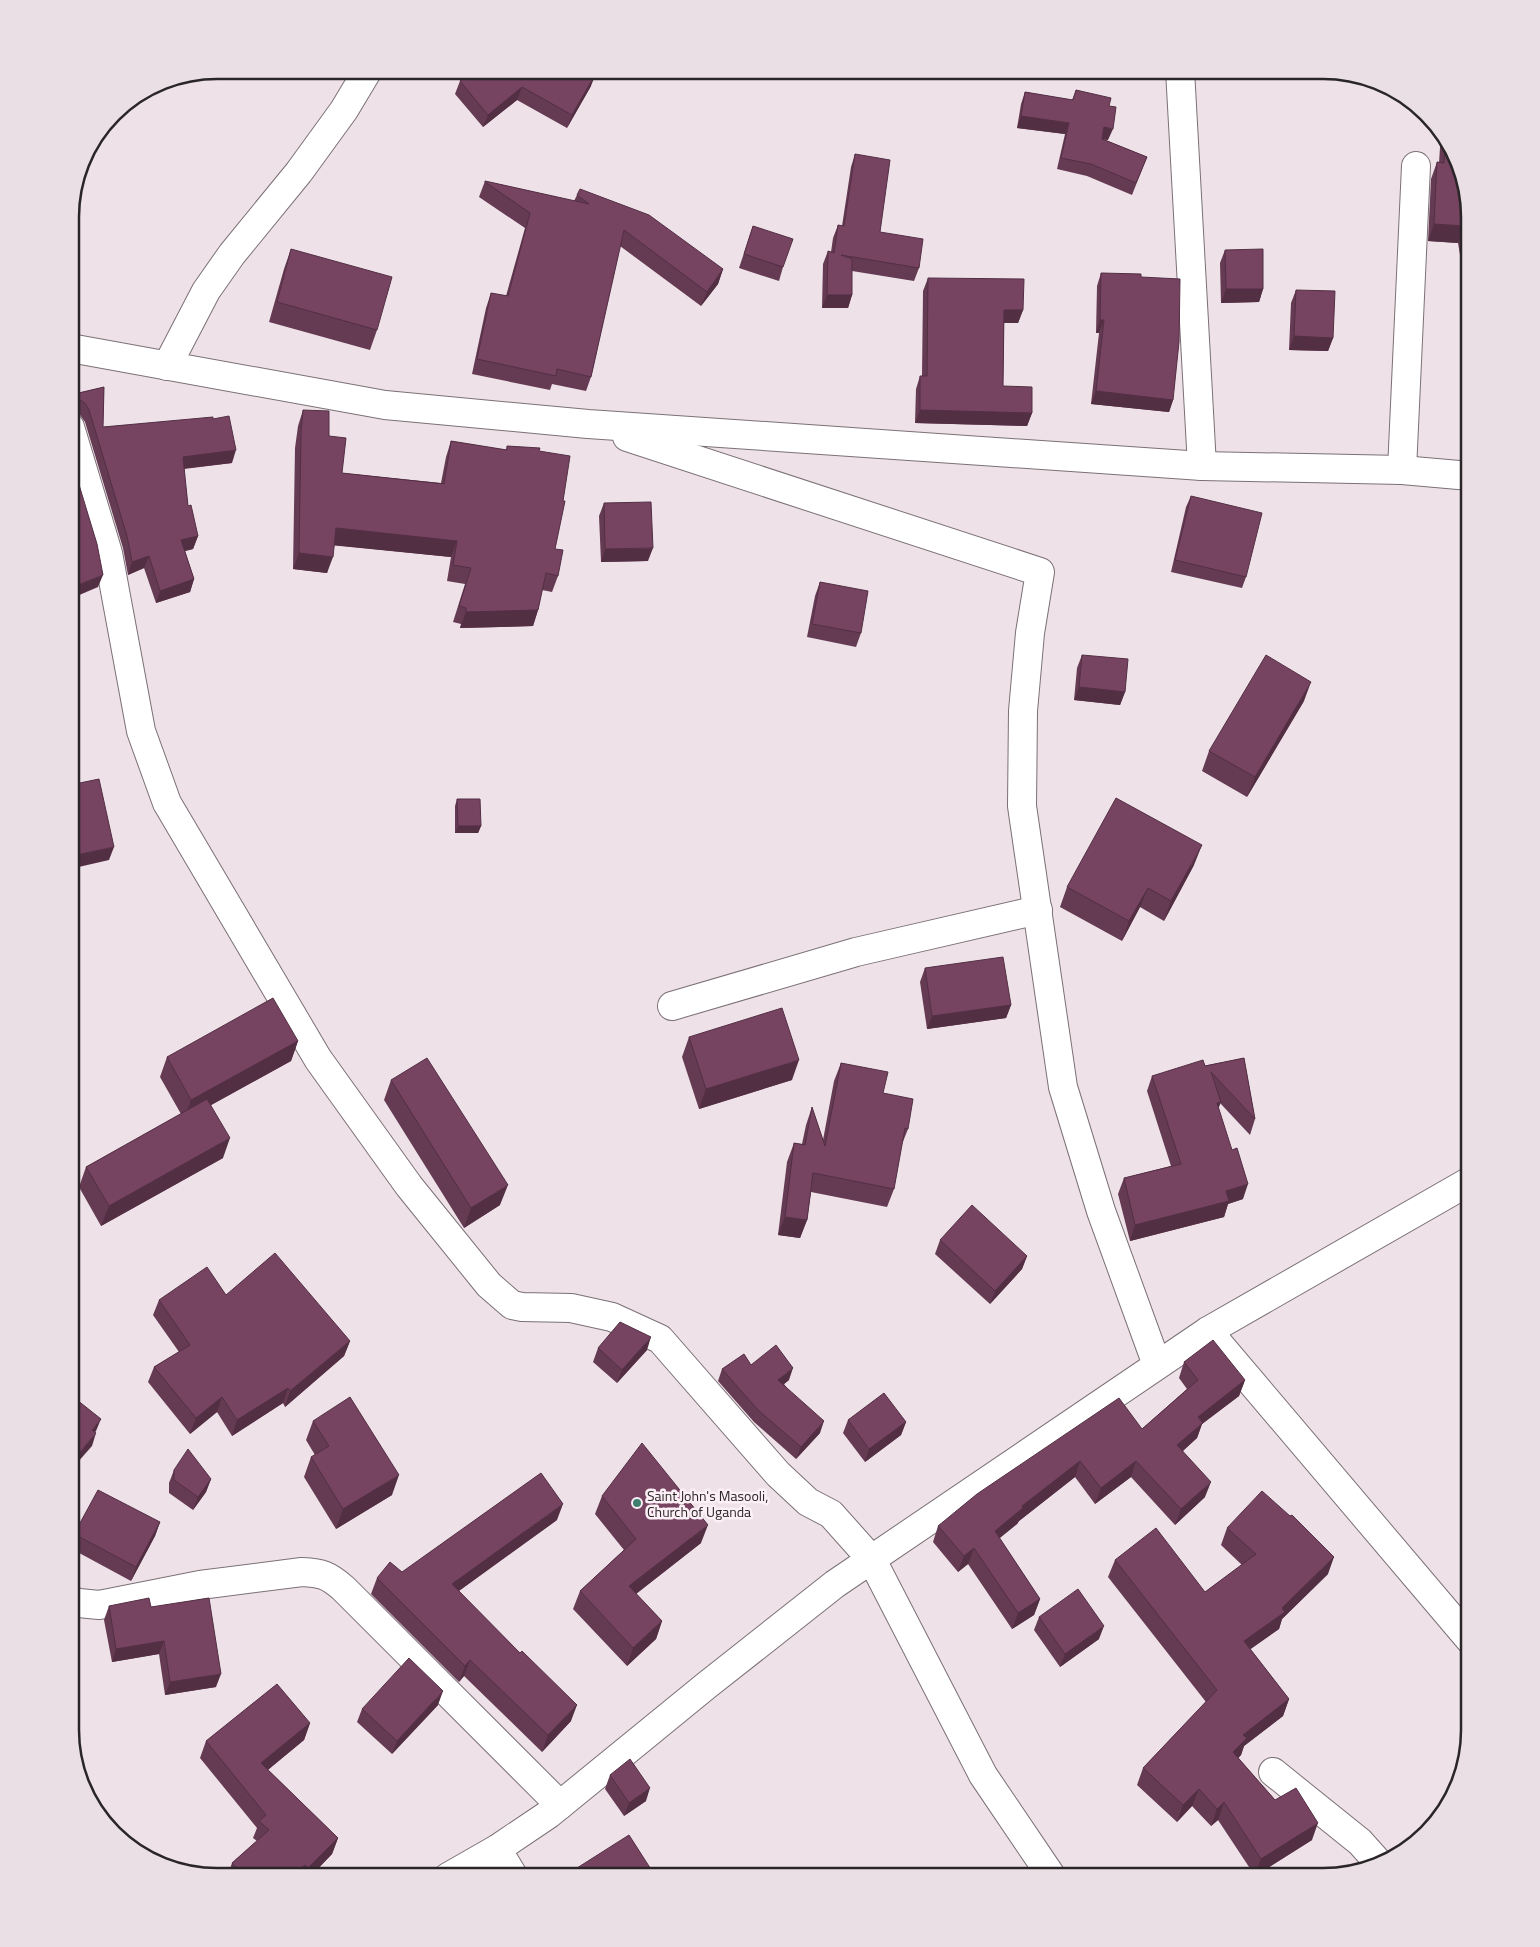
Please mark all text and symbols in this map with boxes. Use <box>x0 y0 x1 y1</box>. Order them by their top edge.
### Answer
place label: Saint John's Masooli, Church of Uganda <box>647 1485 768 1522</box>
marker: Saint John's Masooli, Church of Uganda <box>631 1497 643 1509</box>

